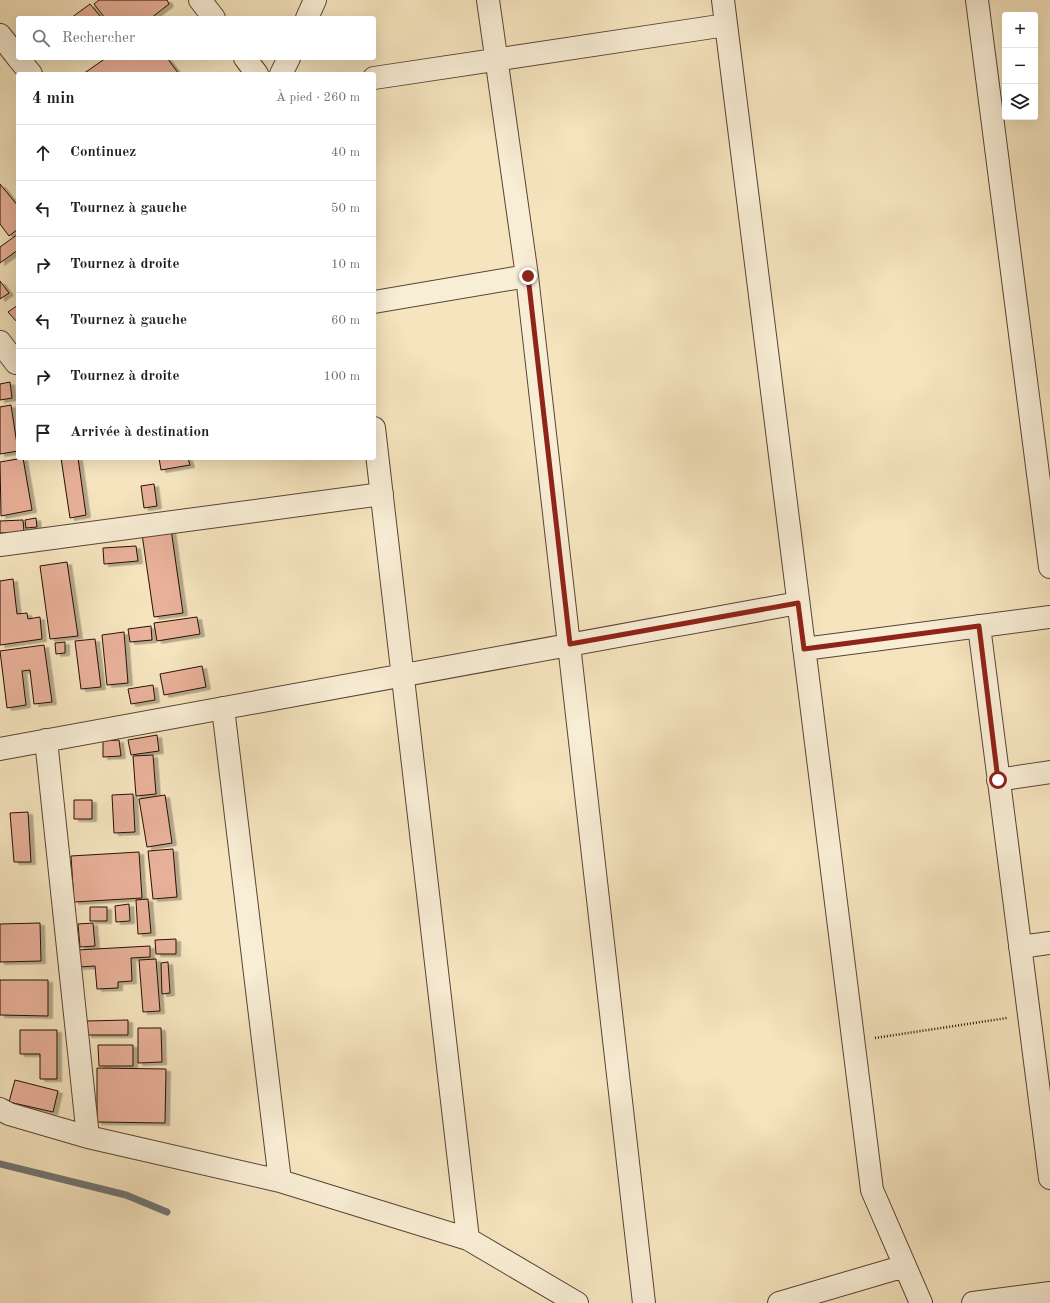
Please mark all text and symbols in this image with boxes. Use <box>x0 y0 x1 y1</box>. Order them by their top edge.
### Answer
map controls <box>1002 12 1038 120</box>
button: + <box>1002 12 1038 48</box>
search box <box>16 16 376 60</box>
icon: search <box>30 27 52 49</box>
text: Rechercher <box>62 31 135 46</box>
button: − <box>1002 48 1038 84</box>
button: layers <box>1002 84 1038 120</box>
text: 4 min <box>32 90 75 107</box>
text: À pied · 260 m <box>276 91 360 104</box>
icon: ahead <box>32 142 54 164</box>
text: Continuez <box>70 145 136 160</box>
text: 40 m <box>331 146 360 159</box>
icon: left <box>32 198 54 220</box>
text: Tournez à gauche <box>70 201 187 216</box>
text: 50 m <box>331 202 360 215</box>
icon: right <box>32 254 54 276</box>
text: Tournez à droite <box>70 257 180 272</box>
text: 10 m <box>331 258 360 271</box>
route end <box>519 267 537 285</box>
icon: left <box>32 310 54 332</box>
text: Tournez à gauche <box>70 313 187 328</box>
text: 60 m <box>331 314 360 327</box>
icon: right <box>32 366 54 388</box>
text: Tournez à droite <box>70 369 180 384</box>
text: 100 m <box>323 370 360 383</box>
icon: arrive <box>32 422 54 444</box>
text: Arrivée à destination <box>70 425 209 440</box>
route start <box>989 771 1007 789</box>

